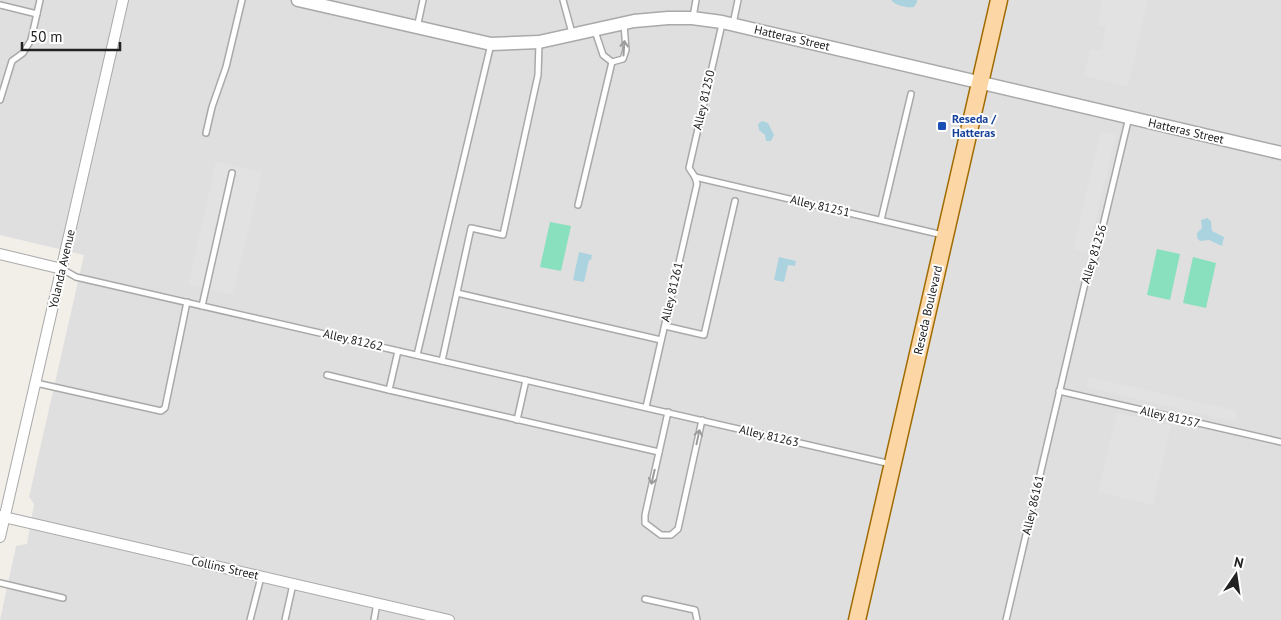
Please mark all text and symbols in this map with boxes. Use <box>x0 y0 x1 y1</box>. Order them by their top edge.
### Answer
scale bar <box>22 20 120 52</box>
street label: Hatteras Street <box>753 22 831 53</box>
text: 50 m <box>30 27 63 46</box>
one-way arrow <box>620 40 629 56</box>
street label: Alley 81250 <box>689 68 718 131</box>
place label: Reseda / Hatteras <box>952 111 997 140</box>
street label: Hatteras Street <box>1147 115 1225 146</box>
marker: Reseda / Hatteras <box>936 120 948 132</box>
street label: Alley 81251 <box>789 191 851 220</box>
street label: Alley 81256 <box>1077 223 1110 285</box>
street label: Yolanda Avenue <box>45 228 78 310</box>
street label: Alley 81261 <box>657 261 686 323</box>
street label: Reseda Boulevard <box>910 264 945 356</box>
street label: Alley 81262 <box>322 325 384 354</box>
street label: Alley 81257 <box>1139 402 1201 431</box>
street label: Alley 81263 <box>738 421 800 450</box>
one-way arrow <box>694 430 703 446</box>
one-way arrow <box>648 468 657 484</box>
street label: Alley 86161 <box>1018 474 1047 536</box>
north arrow <box>1211 550 1261 600</box>
street label: Collins Street <box>190 552 260 583</box>
text: N <box>1232 553 1245 572</box>

